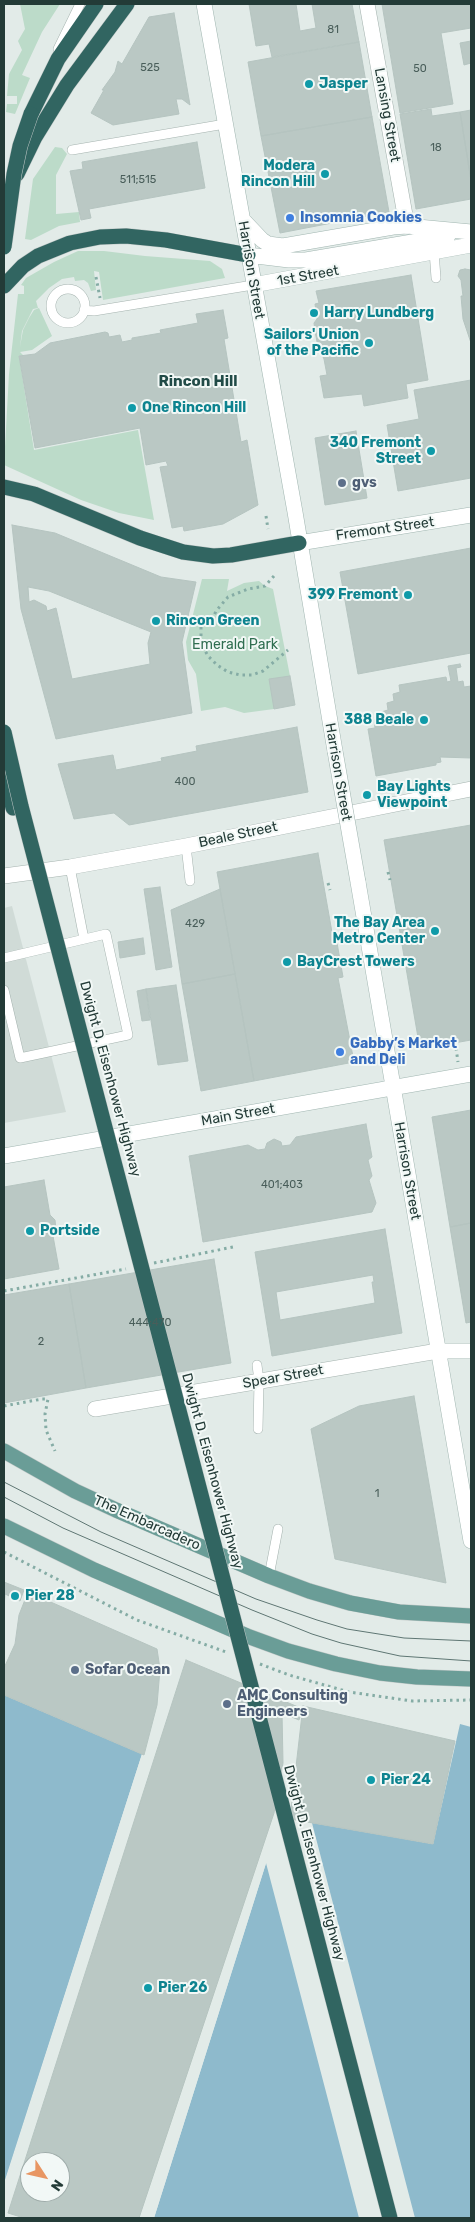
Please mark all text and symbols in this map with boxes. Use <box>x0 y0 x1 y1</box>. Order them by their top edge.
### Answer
house number: 81 <box>327 23 339 37</box>
house number: 525 <box>140 61 160 75</box>
house number: 50 <box>413 62 427 76</box>
street label: Lansing Street <box>370 67 404 163</box>
place label: Jasper <box>319 76 368 92</box>
marker: Jasper <box>303 78 315 90</box>
house number: 18 <box>430 141 442 155</box>
place label: Modera Rincon Hill <box>241 158 315 190</box>
marker: Modera Rincon Hill <box>319 168 331 180</box>
house number: 511;515 <box>120 173 156 187</box>
place label: Insomnia Cookies <box>300 210 422 226</box>
marker: Insomnia Cookies <box>284 212 296 224</box>
street label: Harrison Street <box>234 220 268 320</box>
street label: 1st Street <box>276 262 340 290</box>
place label: Harry Lundberg <box>324 305 434 321</box>
marker: Harry Lundberg <box>308 307 320 319</box>
place label: Sailors' Union of the Pacific <box>264 327 359 360</box>
marker: Sailors' Union of the Pacific <box>363 337 375 349</box>
district label: Rincon Hill <box>158 373 238 391</box>
place label: One Rincon Hill <box>142 400 246 416</box>
marker: One Rincon Hill <box>126 402 138 414</box>
place label: 340 Fremont Street <box>330 435 421 468</box>
marker: 340 Fremont Street <box>425 445 437 457</box>
place label: gvs <box>352 475 377 491</box>
marker: gvs <box>336 477 348 489</box>
street label: Fremont Street <box>335 514 435 544</box>
place label: 399 Fremont <box>308 587 398 603</box>
marker: 399 Fremont <box>402 589 414 601</box>
place label: Rincon Green <box>166 613 259 629</box>
marker: Rincon Green <box>150 615 162 627</box>
park label: Emerald Park <box>192 637 278 653</box>
place label: 388 Beale <box>344 712 414 728</box>
marker: 388 Beale <box>418 714 430 726</box>
street label: Harrison Street <box>321 722 355 822</box>
house number: 400 <box>175 775 195 789</box>
place label: Bay Lights Viewpoint <box>377 779 451 812</box>
marker: Bay Lights Viewpoint <box>361 789 373 801</box>
street label: Beale Street <box>197 818 279 852</box>
place label: The Bay Area Metro Center <box>332 915 425 948</box>
house number: 429 <box>185 917 205 931</box>
marker: The Bay Area Metro Center <box>429 925 441 937</box>
place label: BayCrest Towers <box>297 954 415 970</box>
marker: BayCrest Towers <box>281 956 293 968</box>
street label: Dwight D. Eisenhower Highway <box>76 979 144 1179</box>
place label: Gabby’s Market and Deli <box>350 1036 457 1068</box>
marker: Gabby’s Market and Deli <box>334 1046 346 1058</box>
street label: Main Street <box>200 1100 276 1130</box>
street label: Harrison Street <box>390 1121 424 1221</box>
house number: 401;403 <box>261 1178 303 1192</box>
place label: Portside <box>40 1223 100 1239</box>
marker: Portside <box>24 1225 36 1237</box>
house number: 444;470 <box>129 1316 171 1330</box>
house number: 2 <box>38 1335 44 1349</box>
street label: Spear Street <box>241 1362 325 1392</box>
street label: Dwight D. Eisenhower Highway <box>178 1371 246 1571</box>
house number: 1 <box>375 1487 379 1501</box>
street label: The Embarcadero <box>91 1492 203 1554</box>
place label: Pier 28 <box>25 1588 75 1604</box>
marker: Pier 28 <box>9 1590 21 1602</box>
place label: Sofar Ocean <box>85 1662 170 1678</box>
marker: Sofar Ocean <box>69 1664 81 1676</box>
place label: AMC Consulting Engineers <box>237 1688 348 1720</box>
marker: AMC Consulting Engineers <box>221 1698 233 1710</box>
street label: Dwight D. Eisenhower Highway <box>280 1763 348 1963</box>
place label: Pier 24 <box>381 1772 431 1788</box>
marker: Pier 24 <box>365 1774 377 1786</box>
place label: Pier 26 <box>158 1980 207 1996</box>
marker: Pier 26 <box>142 1982 154 1994</box>
north arrow <box>20 2152 70 2202</box>
text: N <box>47 2176 67 2194</box>

